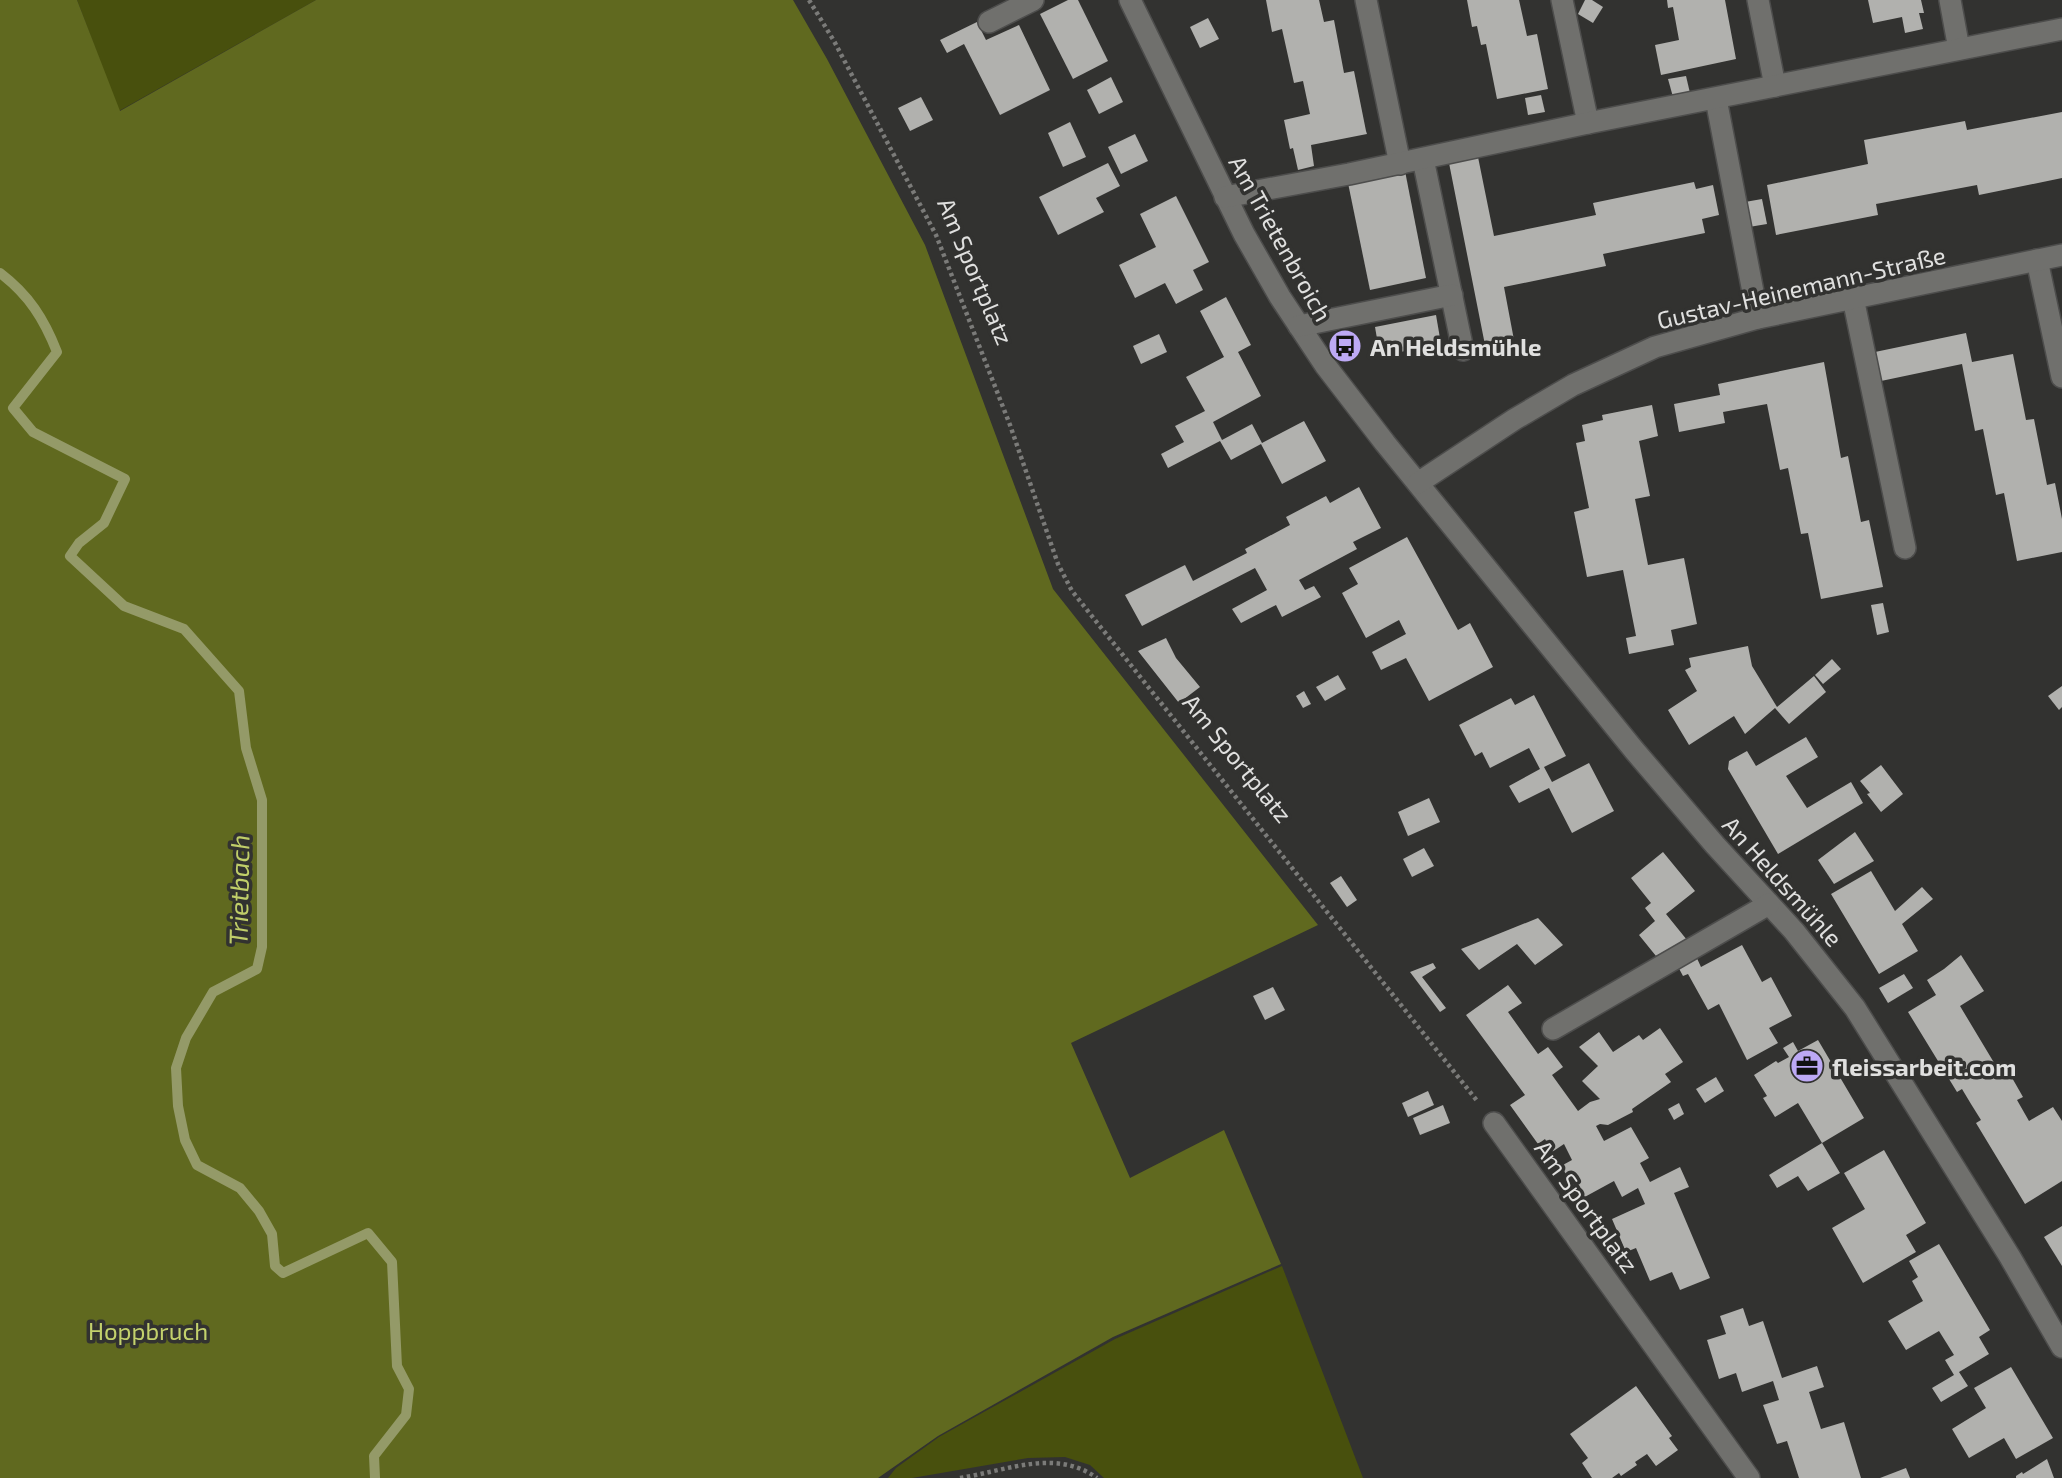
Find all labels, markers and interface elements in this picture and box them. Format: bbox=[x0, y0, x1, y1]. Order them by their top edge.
street label: Am Trietenbroich bbox=[1223, 150, 1339, 326]
street label: Am Sportplatz bbox=[932, 193, 1020, 349]
street label: Gustav-Heinemann-Straße bbox=[1654, 240, 1948, 334]
bus stop icon: An Heldsmühle bbox=[1326, 327, 1364, 365]
place label: An Heldsmühle bbox=[1370, 332, 1542, 361]
street label: Am Sportplatz bbox=[1177, 688, 1299, 828]
street label: An Heldsmühle bbox=[1717, 810, 1849, 952]
water label: Trietbach bbox=[222, 834, 254, 946]
office icon: fleissarbeit.com bbox=[1788, 1047, 1826, 1085]
place label: fleissarbeit.com bbox=[1832, 1052, 2016, 1081]
street label: Am Sportplatz bbox=[1529, 1134, 1645, 1278]
park label: Hoppbruch bbox=[88, 1316, 208, 1345]

